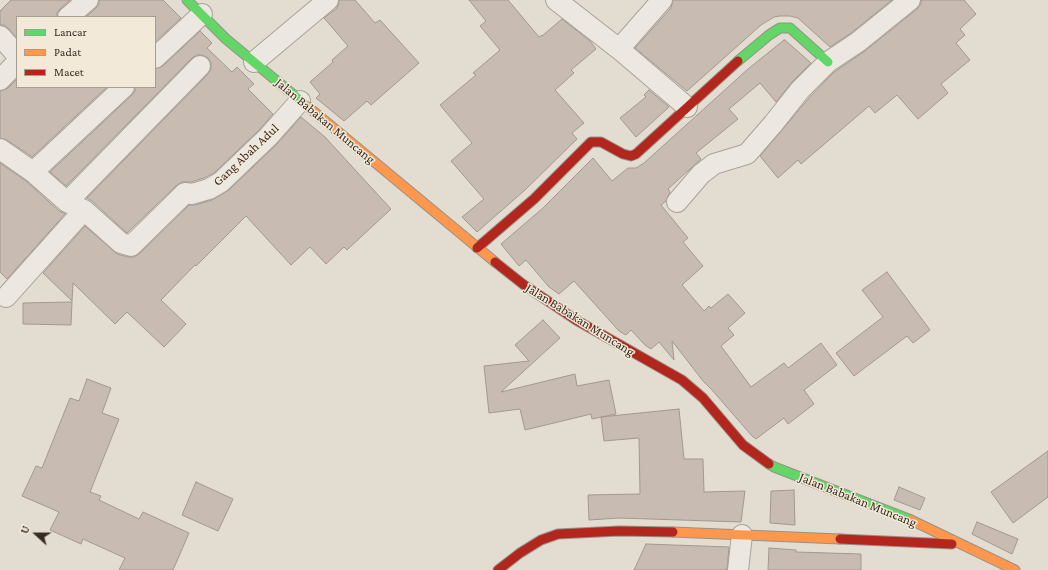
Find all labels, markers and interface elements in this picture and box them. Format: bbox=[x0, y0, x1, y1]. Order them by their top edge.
legend bbox=[16, 16, 156, 88]
text: Lancar bbox=[54, 25, 87, 39]
text: Padat bbox=[54, 45, 81, 59]
text: Macet bbox=[54, 65, 84, 79]
street label: Jalan Babakan Muncang bbox=[272, 75, 378, 167]
street label: Gang Abah Adul bbox=[210, 121, 282, 189]
street label: Jalan Babakan Muncang bbox=[523, 280, 637, 360]
street label: Jalan Babakan Muncang bbox=[797, 469, 919, 531]
north arrow bbox=[16, 514, 56, 554]
text: U bbox=[18, 524, 32, 535]

